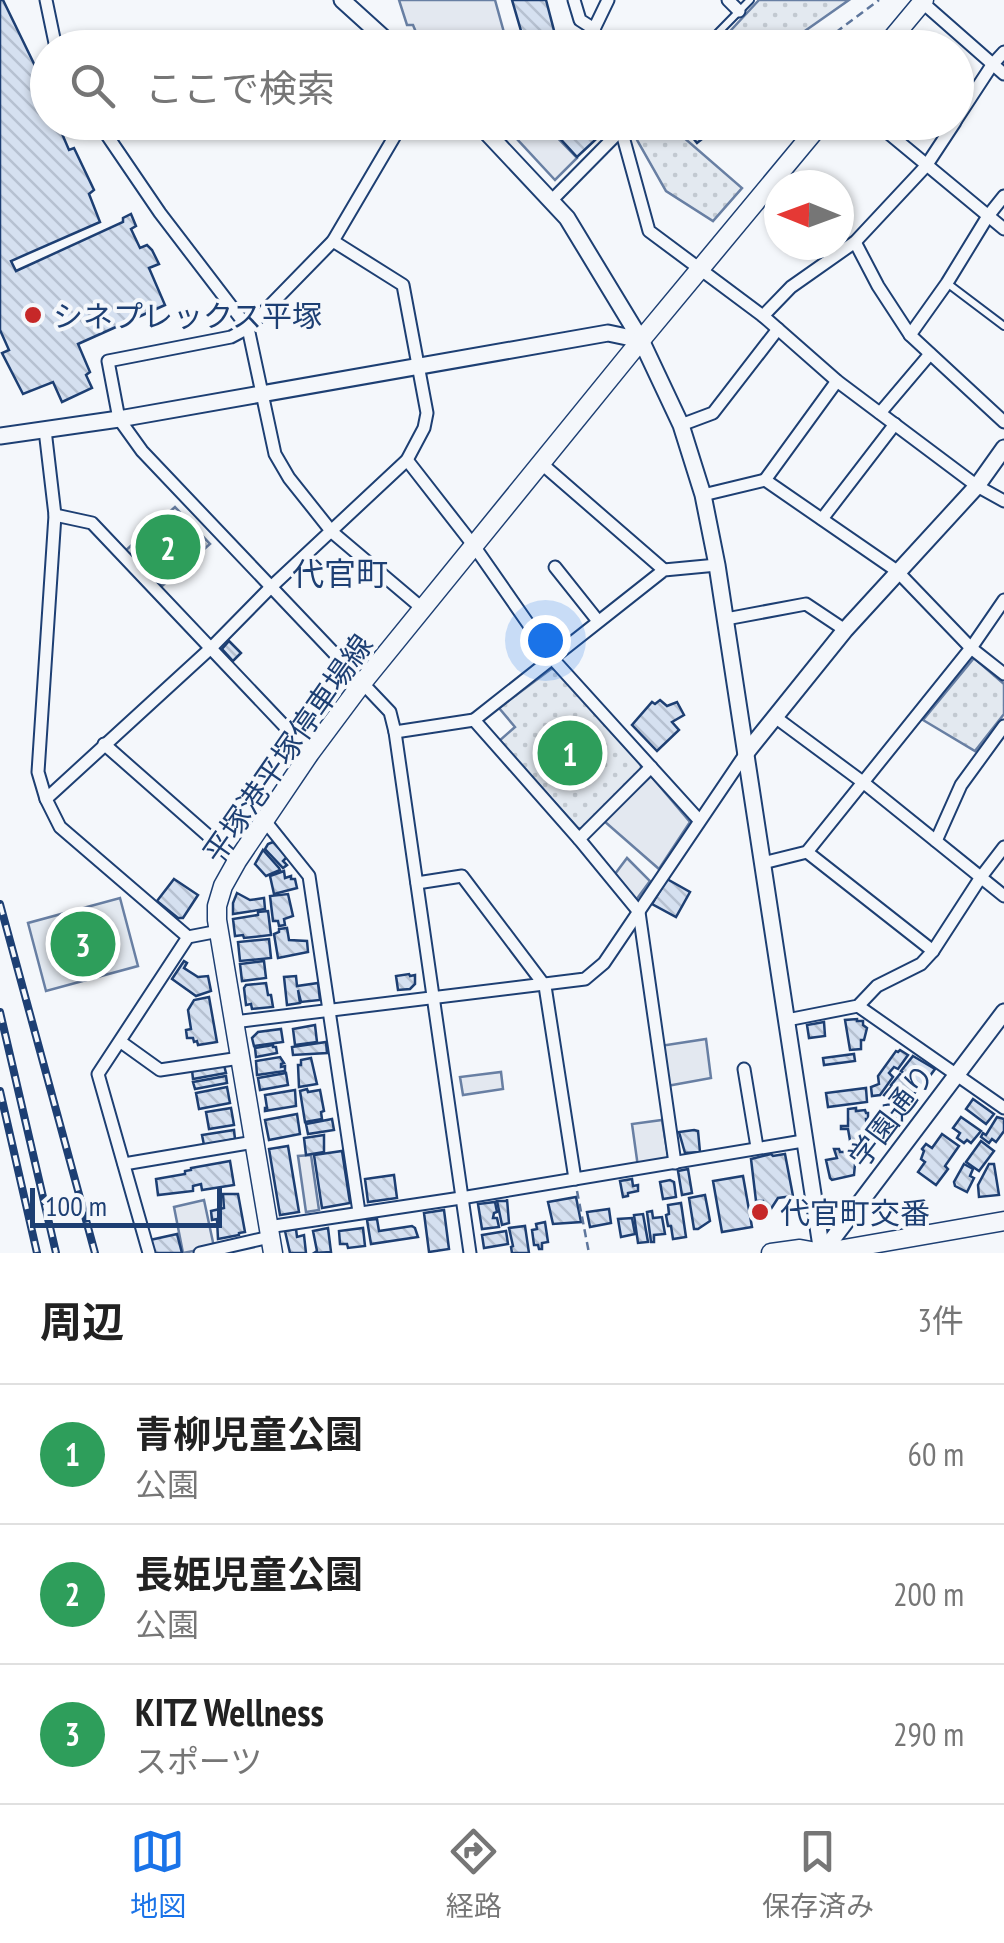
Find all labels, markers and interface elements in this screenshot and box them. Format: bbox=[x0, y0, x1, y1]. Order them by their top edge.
search box bbox=[30, 30, 974, 140]
icon: search bbox=[65, 58, 120, 113]
text: ここで検索 bbox=[145, 63, 335, 112]
north arrow bbox=[764, 170, 854, 260]
place label: シネプレックス平塚 bbox=[53, 296, 322, 335]
marker: シネプレックス平塚 bbox=[22, 304, 44, 326]
pin: 2 bbox=[136, 510, 200, 584]
district label: 代官町 bbox=[292, 552, 388, 594]
your location bbox=[520, 615, 571, 666]
street label: 平塚港平塚停車場線 bbox=[194, 626, 380, 870]
pin: 1 bbox=[538, 716, 602, 790]
pin: 3 bbox=[51, 906, 116, 982]
street label: 学園通り bbox=[839, 1055, 943, 1175]
scale bar bbox=[30, 1183, 222, 1228]
text: 100 m bbox=[45, 1187, 107, 1224]
place label: 代官町交番 bbox=[780, 1193, 930, 1232]
marker: 代官町交番 bbox=[749, 1201, 771, 1223]
text: 周辺 bbox=[40, 1294, 124, 1349]
text: 3件 bbox=[918, 1299, 964, 1341]
text: 青柳児童公園 bbox=[135, 1409, 363, 1458]
text: 1 bbox=[65, 1433, 80, 1475]
text: 60 m bbox=[908, 1433, 964, 1475]
text: 公園 bbox=[135, 1463, 199, 1505]
text: 長姫児童公園 bbox=[135, 1549, 363, 1598]
text: 2 bbox=[65, 1573, 80, 1615]
text: 200 m bbox=[893, 1573, 964, 1615]
text: 公園 bbox=[135, 1603, 199, 1645]
text: KITZ Wellness bbox=[135, 1687, 324, 1736]
text: 3 bbox=[65, 1713, 80, 1755]
text: 290 m bbox=[893, 1713, 964, 1755]
text: スポーツ bbox=[135, 1740, 262, 1782]
tab: 地図 bbox=[130, 1824, 186, 1924]
tab: 経路 bbox=[446, 1824, 502, 1924]
tab: 保存済み bbox=[762, 1824, 874, 1924]

